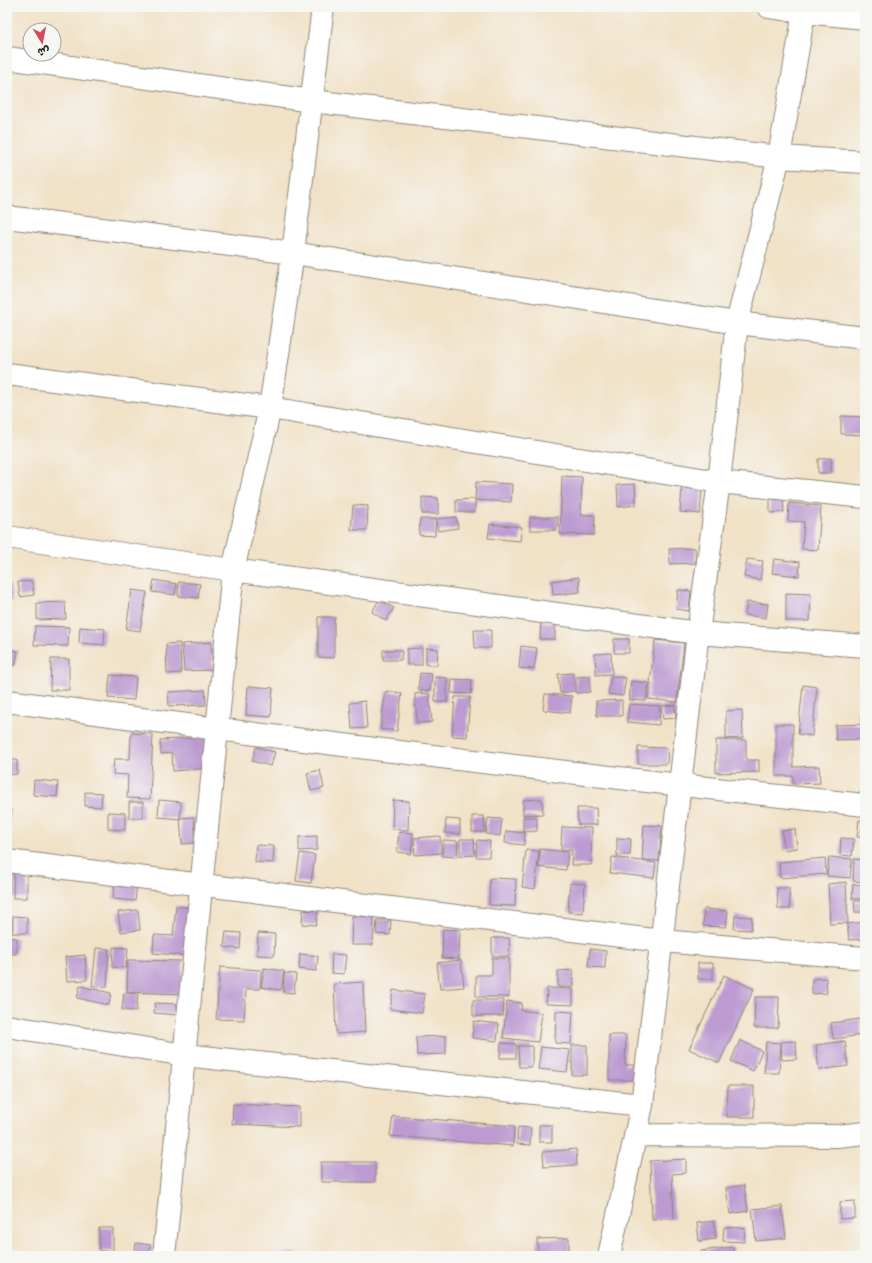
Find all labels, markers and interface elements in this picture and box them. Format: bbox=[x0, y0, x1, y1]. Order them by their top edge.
north arrow bbox=[22, 22, 62, 62]
text: ش bbox=[37, 44, 51, 59]

